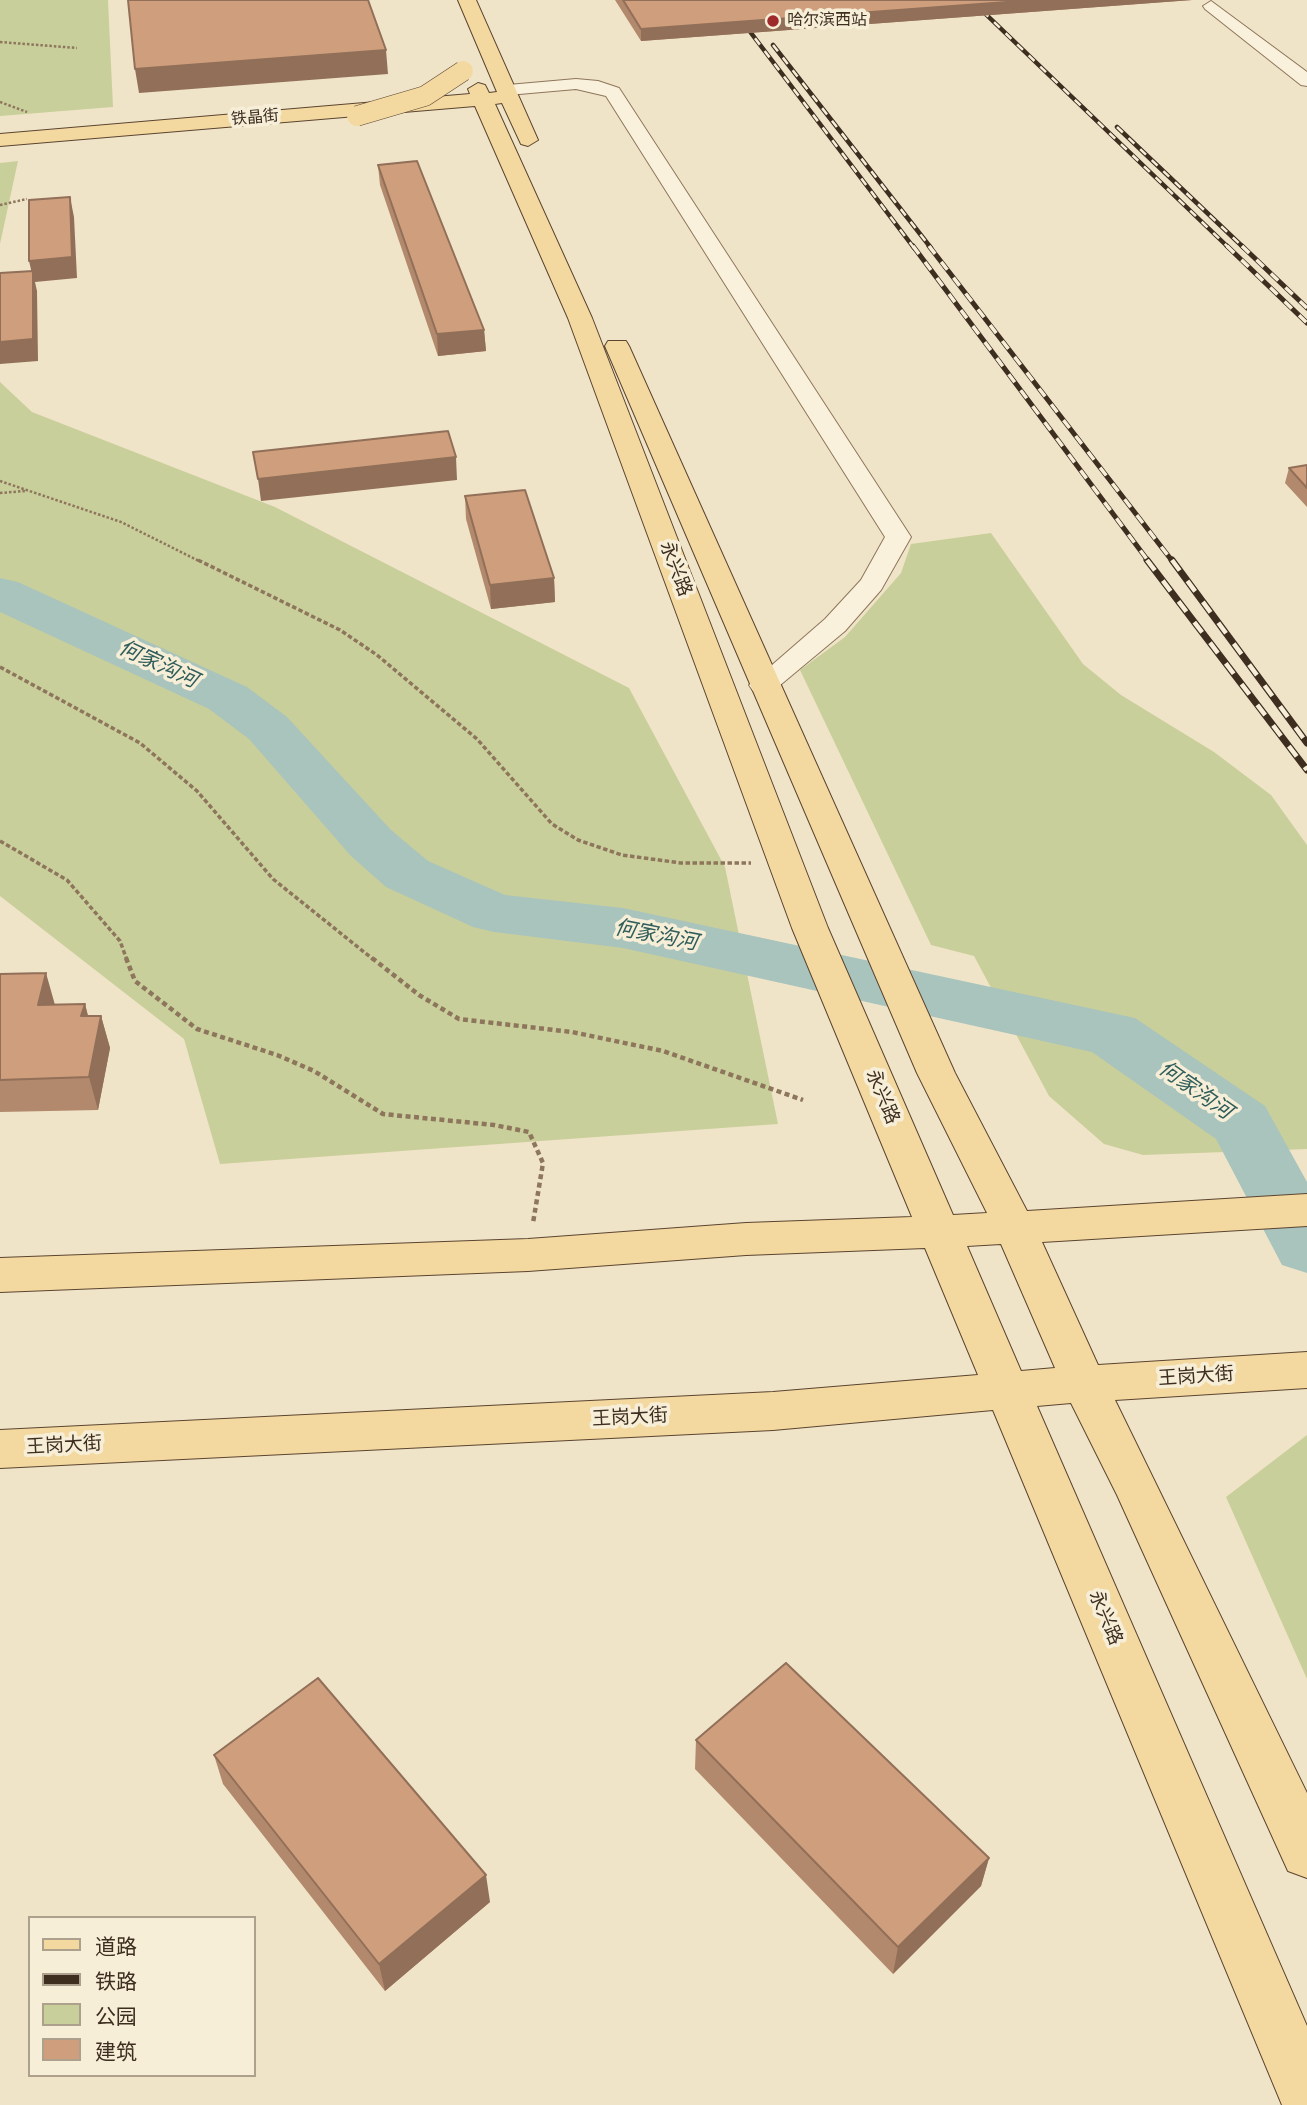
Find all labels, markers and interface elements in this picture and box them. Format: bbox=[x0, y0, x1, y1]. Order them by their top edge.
place label: 哈尔滨西站 bbox=[787, 11, 867, 31]
marker: 哈尔滨西站 bbox=[765, 13, 781, 29]
street label: 铁晶街 bbox=[230, 106, 280, 130]
street label: 永兴路 bbox=[654, 538, 696, 600]
water label: 何家沟河 bbox=[115, 636, 201, 694]
water label: 何家沟河 bbox=[612, 916, 700, 956]
water label: 何家沟河 bbox=[1153, 1057, 1237, 1125]
street label: 永兴路 bbox=[860, 1066, 904, 1128]
street label: 王岗大街 bbox=[1157, 1363, 1235, 1391]
street label: 王岗大街 bbox=[591, 1405, 669, 1431]
street label: 王岗大街 bbox=[25, 1433, 103, 1459]
street label: 永兴路 bbox=[1083, 1587, 1127, 1649]
legend bbox=[28, 1916, 256, 2077]
text: 道路 bbox=[95, 1935, 137, 1959]
text: 铁路 bbox=[95, 1970, 137, 1994]
text: 公园 bbox=[95, 2005, 137, 2029]
text: 建筑 bbox=[95, 2040, 137, 2064]

